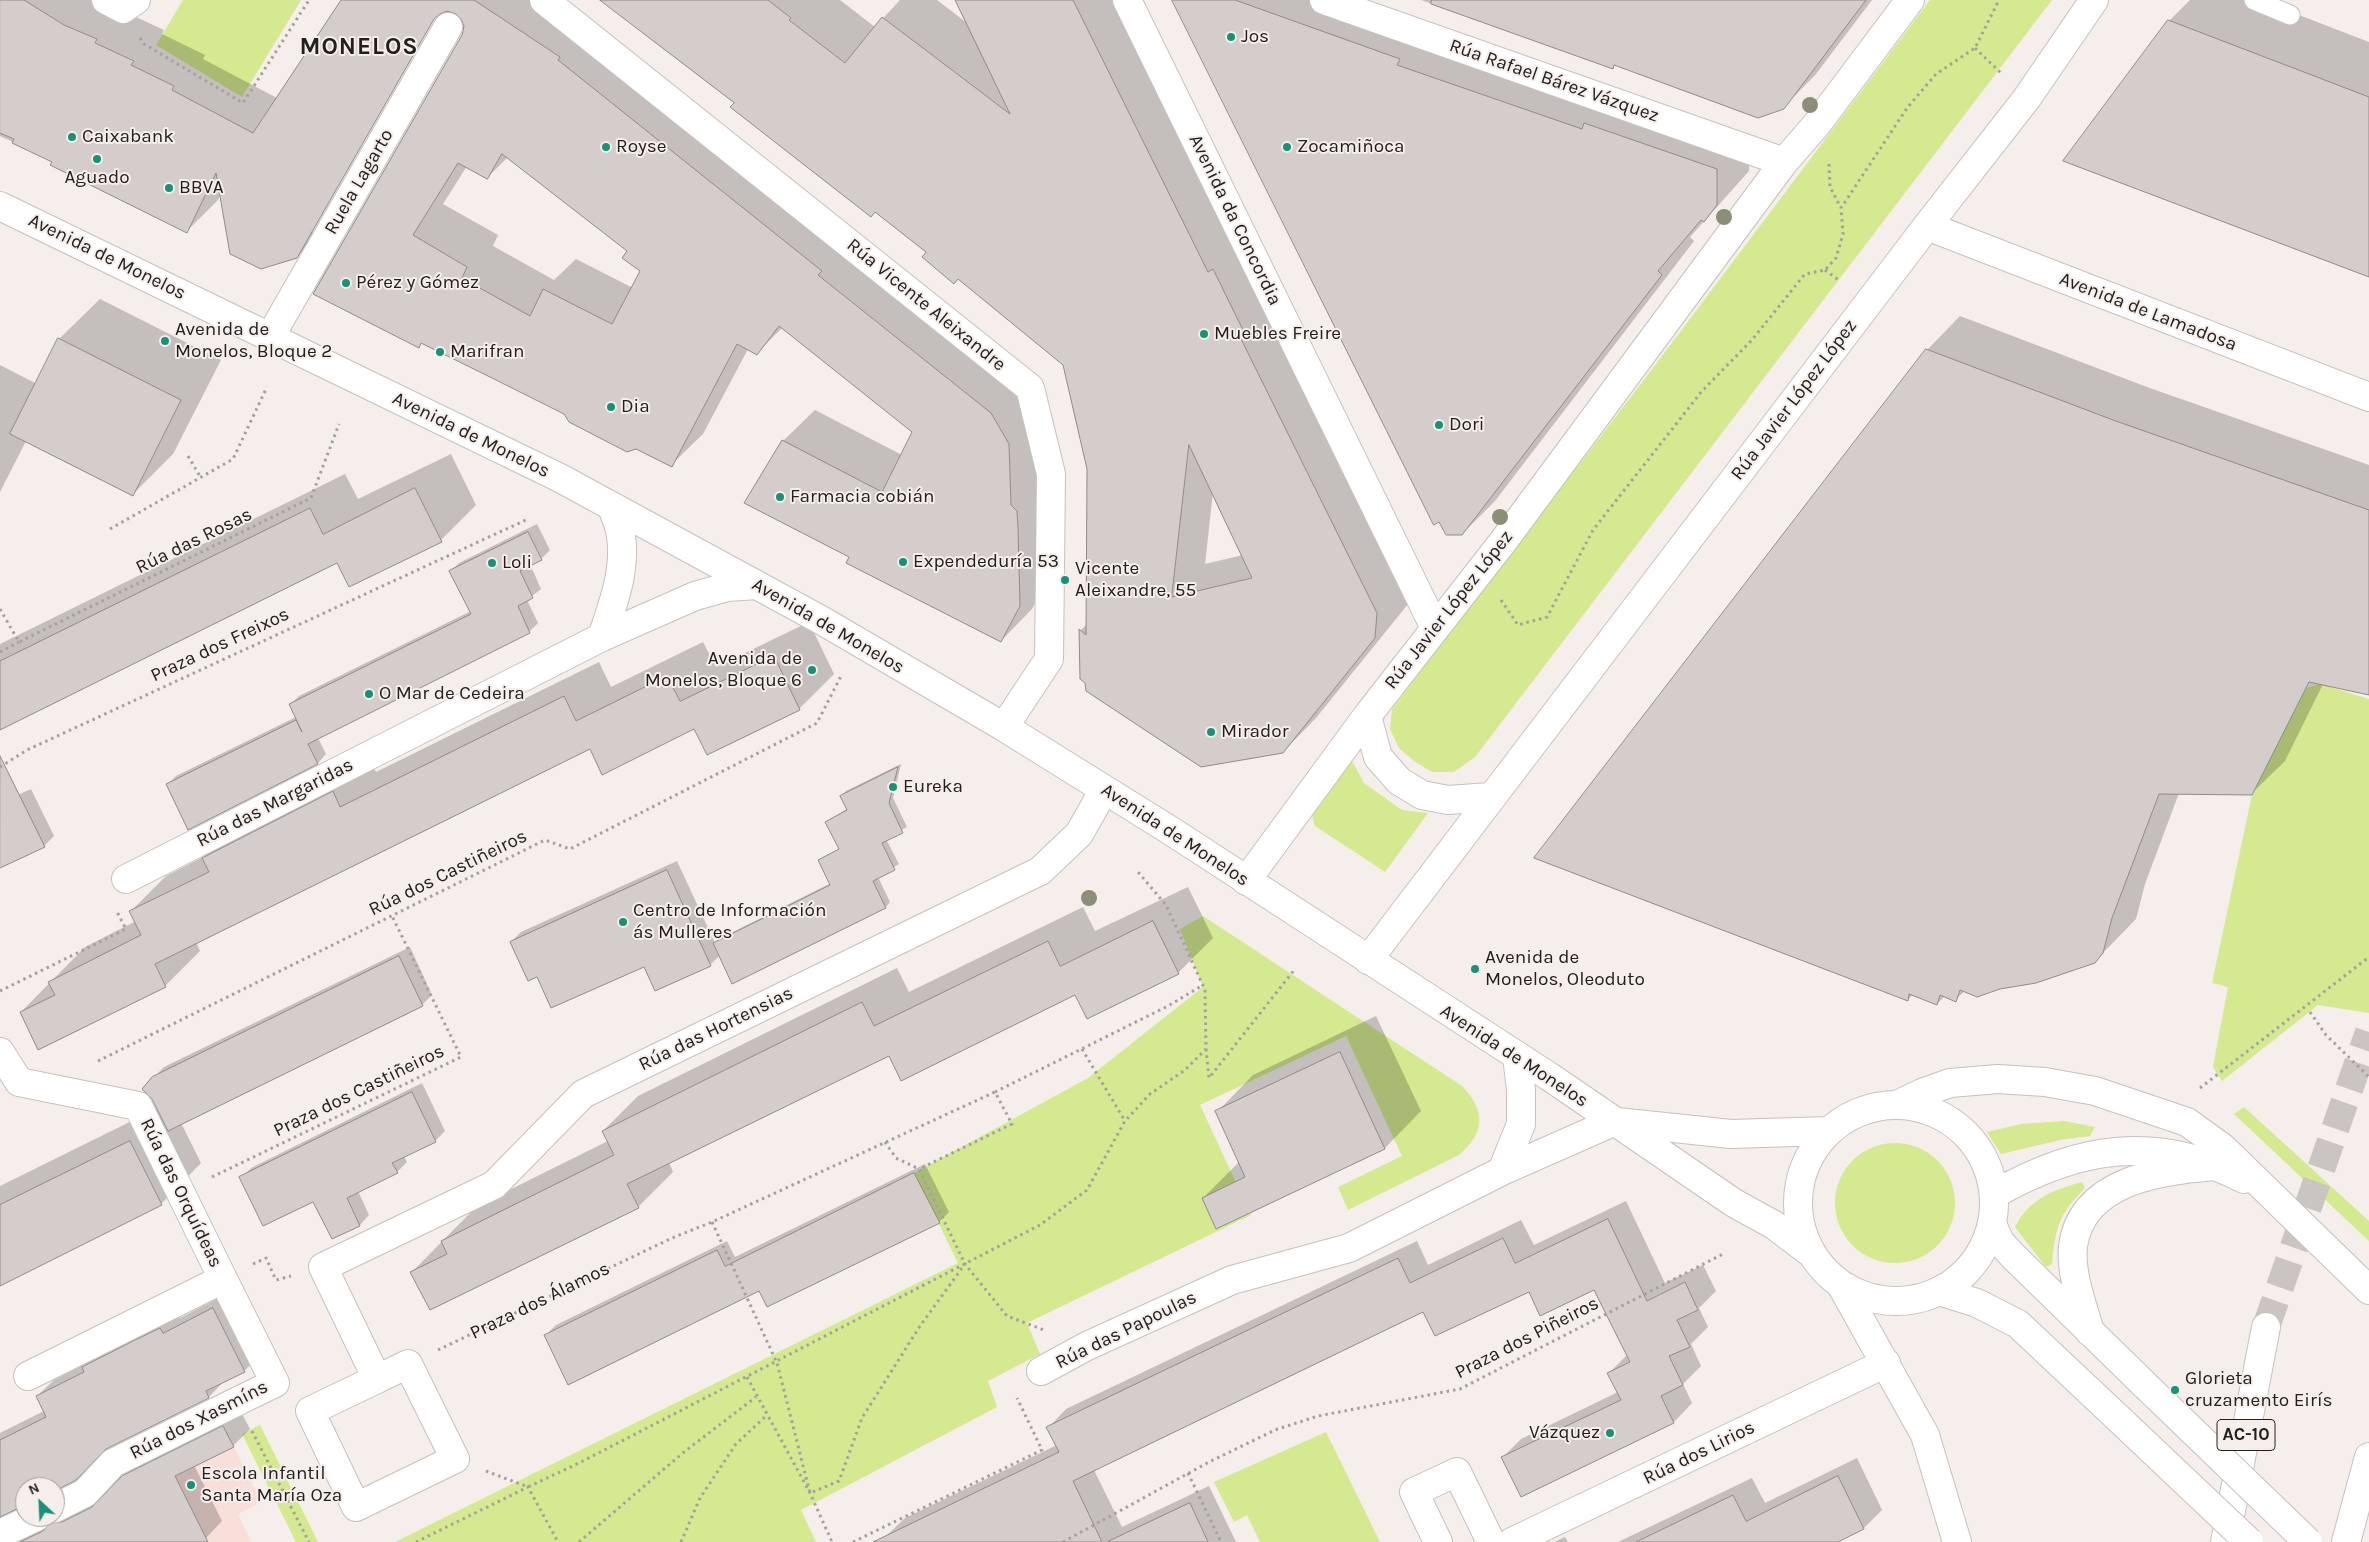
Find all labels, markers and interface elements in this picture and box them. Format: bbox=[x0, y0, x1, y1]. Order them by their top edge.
place label: Jos bbox=[1241, 26, 1269, 48]
marker: Jos bbox=[1225, 31, 1237, 43]
district label: MONELOS bbox=[299, 33, 419, 61]
street label: Rúa Rafael Bárez Vázquez bbox=[1446, 34, 1662, 128]
street label: Ruela Lagarto bbox=[320, 125, 398, 239]
place label: Caixabank bbox=[82, 126, 174, 148]
marker: Caixabank bbox=[66, 131, 78, 143]
street label: Avenida da Concordia bbox=[1184, 131, 1286, 309]
place label: Royse bbox=[616, 136, 667, 158]
place label: Zocamiñoca bbox=[1297, 136, 1404, 158]
marker: Royse bbox=[600, 141, 612, 153]
marker: Zocamiñoca bbox=[1281, 141, 1293, 153]
marker: Aguado bbox=[91, 153, 103, 165]
place label: Aguado bbox=[64, 167, 130, 189]
place label: BBVA bbox=[179, 177, 224, 199]
marker: BBVA bbox=[163, 182, 175, 194]
street label: Avenida de Monelos bbox=[25, 209, 189, 305]
street label: Rúa Vicente Aleixandre bbox=[842, 234, 1010, 376]
street label: Avenida de Lamadosa bbox=[2056, 268, 2240, 356]
place label: Pérez y Gómez bbox=[356, 272, 479, 294]
marker: Pérez y Gómez bbox=[340, 277, 352, 289]
street label: Rúa Javier López López bbox=[1726, 315, 1862, 485]
place label: Avenida de Monelos, Bloque 2 bbox=[175, 319, 332, 363]
place label: Muebles Freire bbox=[1214, 323, 1341, 345]
marker: Muebles Freire bbox=[1198, 328, 1210, 340]
marker: Avenida de Monelos, Bloque 2 bbox=[159, 335, 171, 347]
place label: Marifran bbox=[450, 341, 524, 363]
marker: Marifran bbox=[434, 346, 446, 358]
street label: Avenida de Monelos bbox=[389, 387, 553, 483]
place label: Dia bbox=[621, 396, 650, 418]
marker: Dia bbox=[605, 401, 617, 413]
place label: Dori bbox=[1449, 414, 1484, 436]
marker: Dori bbox=[1433, 419, 1445, 431]
place label: Farmacia cobián bbox=[790, 486, 935, 508]
marker: Farmacia cobián bbox=[774, 491, 786, 503]
street label: Rúa das Rosas bbox=[132, 503, 256, 579]
street label: Rúa Javier López López bbox=[1380, 526, 1518, 694]
place label: Expendeduría 53 bbox=[913, 551, 1059, 573]
place label: Loli bbox=[502, 552, 532, 574]
marker: Expendeduría 53 bbox=[897, 556, 909, 568]
marker: Loli bbox=[486, 557, 498, 569]
place label: Vicente Aleixandre, 55 bbox=[1075, 558, 1196, 602]
street label: Avenida de Monelos bbox=[748, 573, 908, 679]
marker: Vicente Aleixandre, 55 bbox=[1059, 574, 1071, 586]
street label: Praza dos Freixos bbox=[147, 603, 293, 687]
place label: Avenida de Monelos, Bloque 6 bbox=[645, 648, 802, 692]
marker: Avenida de Monelos, Bloque 6 bbox=[806, 664, 818, 676]
place label: O Mar de Cedeira bbox=[379, 683, 525, 705]
marker: O Mar de Cedeira bbox=[363, 688, 375, 700]
place label: Mirador bbox=[1221, 721, 1289, 743]
marker: Mirador bbox=[1205, 726, 1217, 738]
street label: Rúa das Margaridas bbox=[193, 754, 357, 852]
place label: Eureka bbox=[903, 776, 963, 798]
street label: Avenida de Monelos bbox=[1097, 779, 1253, 891]
marker: Eureka bbox=[887, 781, 899, 793]
street label: Rúa dos Castiñeiros bbox=[365, 825, 531, 921]
place label: Centro de Información ás Mulleres bbox=[633, 900, 826, 944]
marker: Centro de Información ás Mulleres bbox=[617, 916, 629, 928]
place label: Avenida de Monelos, Oleoduto bbox=[1485, 947, 1645, 991]
marker: Avenida de Monelos, Oleoduto bbox=[1469, 963, 1481, 975]
street label: Rúa das Hortensias bbox=[635, 982, 797, 1076]
street label: Avenida de Monelos bbox=[1436, 1000, 1592, 1112]
street label: Praza dos Castiñeiros bbox=[270, 1040, 448, 1142]
street label: Rúa das Orquídeas bbox=[135, 1115, 227, 1271]
street label: Praza dos Álamos bbox=[466, 1257, 614, 1345]
street label: Rúa das Papoulas bbox=[1052, 1286, 1200, 1374]
street label: Praza dos Piñeiros bbox=[1451, 1292, 1603, 1384]
place label: Glorieta cruzamento Eirís bbox=[2185, 1368, 2333, 1412]
street label: Rúa dos Xasmíns bbox=[126, 1375, 272, 1465]
marker: Glorieta cruzamento Eirís bbox=[2169, 1384, 2181, 1396]
street label: Rúa dos Lirios bbox=[1639, 1416, 1759, 1490]
road number: AC-10 bbox=[2217, 1420, 2275, 1450]
place label: Vázquez bbox=[1529, 1422, 1600, 1444]
marker: Vázquez bbox=[1604, 1427, 1616, 1439]
place label: Escola Infantil Santa María Oza bbox=[201, 1463, 342, 1507]
north arrow bbox=[15, 1477, 65, 1527]
text: N bbox=[26, 1479, 42, 1499]
marker: Escola Infantil Santa María Oza bbox=[185, 1479, 197, 1491]

